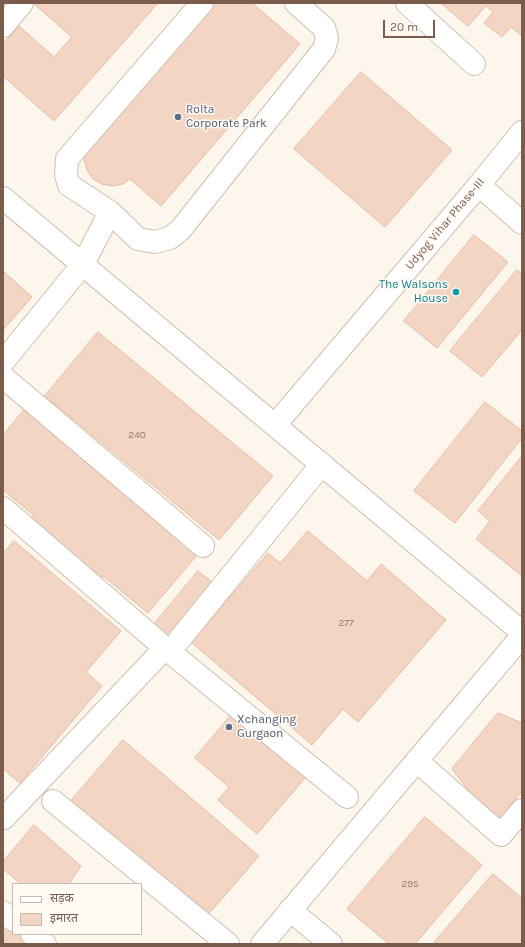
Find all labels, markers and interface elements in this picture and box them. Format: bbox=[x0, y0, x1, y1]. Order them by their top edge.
scale bar bbox=[385, 12, 437, 38]
text: 20 m bbox=[390, 20, 418, 34]
place label: Rolta Corporate Park bbox=[186, 103, 267, 131]
marker: Rolta Corporate Park bbox=[173, 112, 183, 122]
street label: Udyog Vihar Phase-III bbox=[402, 175, 488, 273]
place label: The Walsons House bbox=[379, 278, 448, 306]
marker: The Walsons House bbox=[451, 287, 461, 297]
house number: 240 bbox=[128, 429, 146, 441]
house number: 277 bbox=[338, 617, 354, 629]
place label: Xchanging Gurgaon bbox=[237, 713, 296, 741]
marker: Xchanging Gurgaon bbox=[224, 722, 234, 732]
house number: 295 bbox=[401, 878, 419, 890]
legend bbox=[12, 883, 142, 935]
text: सड़क bbox=[50, 891, 74, 905]
text: इमारत bbox=[50, 911, 78, 925]

